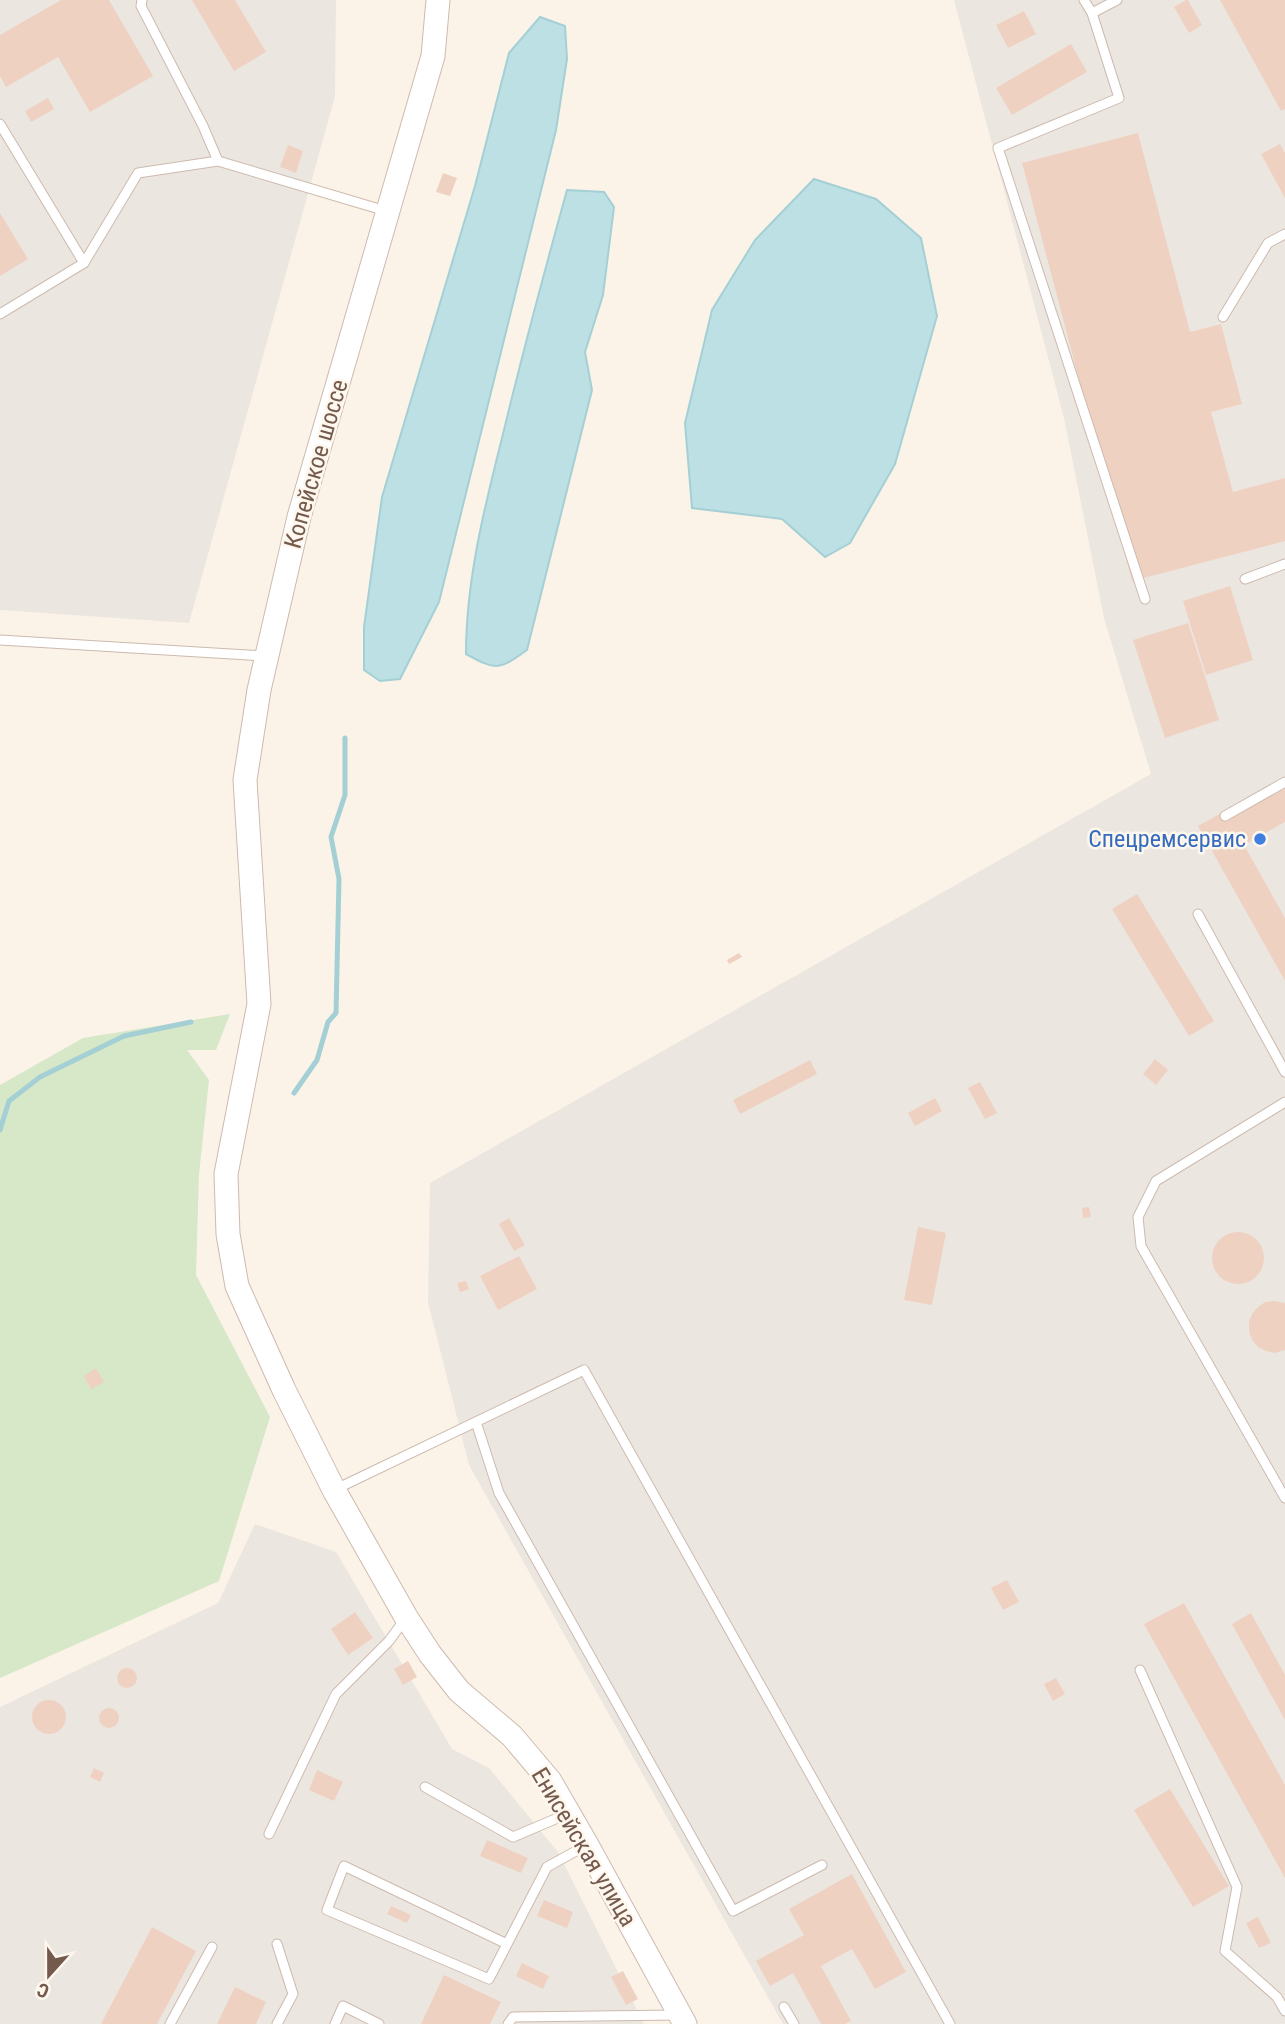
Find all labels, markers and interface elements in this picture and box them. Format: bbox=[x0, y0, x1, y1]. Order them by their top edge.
street label: Копейское шоссе bbox=[279, 376, 353, 552]
place label: Спецремсервис bbox=[1088, 825, 1246, 853]
marker: Спецремсервис bbox=[1252, 831, 1268, 847]
street label: Енисейская улица bbox=[526, 1763, 642, 1931]
north arrow bbox=[14, 1940, 84, 2010]
text: С bbox=[34, 1978, 52, 2003]

